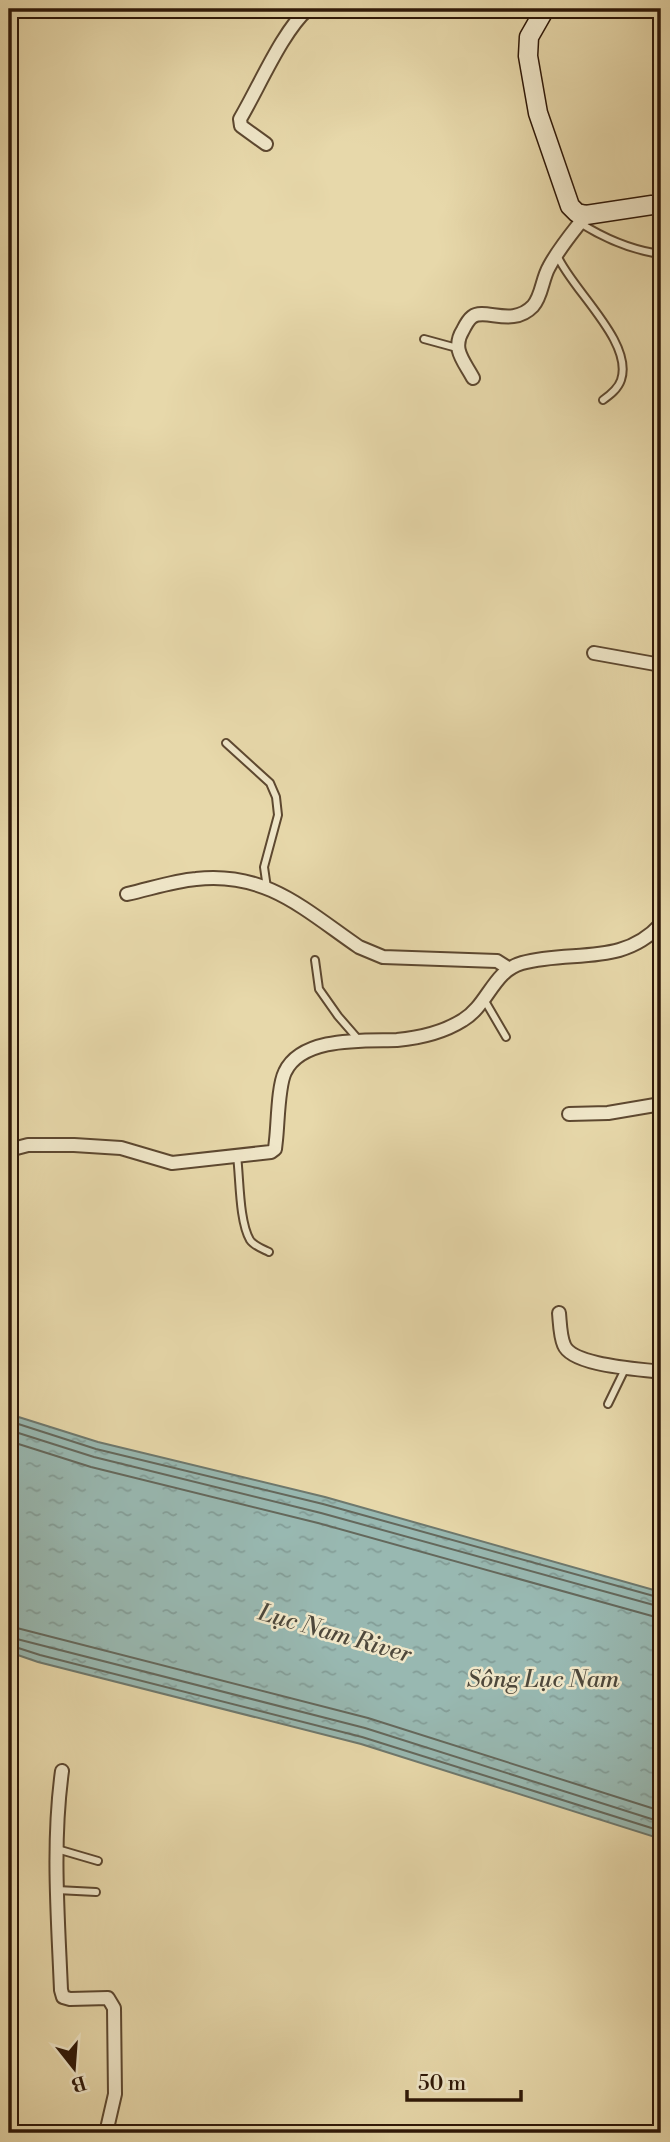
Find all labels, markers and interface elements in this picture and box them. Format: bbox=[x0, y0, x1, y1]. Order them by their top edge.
water label: Lục Nam River bbox=[254, 1598, 416, 1670]
water label: Sông Lục Nam bbox=[467, 1665, 620, 1695]
north arrow bbox=[38, 2034, 108, 2104]
scale bar bbox=[407, 2058, 521, 2102]
text: B bbox=[68, 2070, 89, 2097]
text: 50 m bbox=[418, 2071, 466, 2097]

